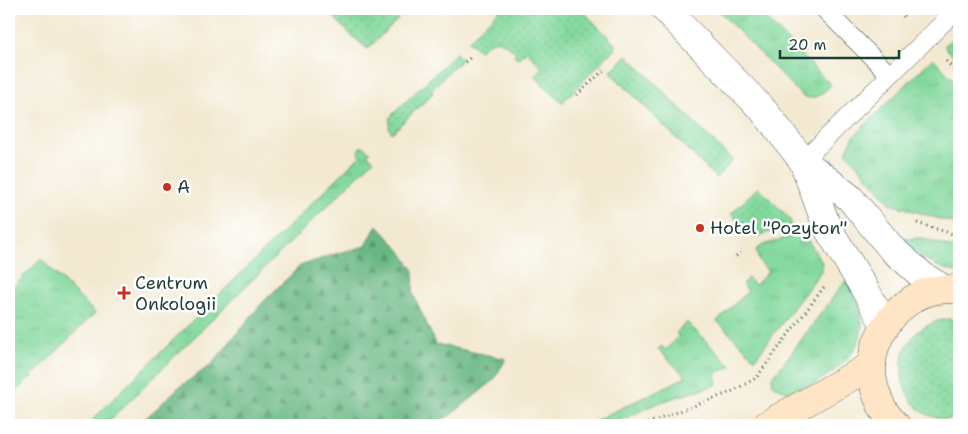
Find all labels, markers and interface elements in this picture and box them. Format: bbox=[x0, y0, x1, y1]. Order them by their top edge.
scale bar bbox=[780, 28, 899, 60]
text: 20 m bbox=[788, 35, 827, 55]
place label: A bbox=[177, 175, 190, 199]
marker: A bbox=[161, 181, 173, 193]
place label: Hotel "Pozyton" bbox=[710, 216, 848, 240]
marker: Hotel "Pozyton" bbox=[694, 222, 706, 234]
place label: Centrum Onkologii bbox=[135, 271, 216, 316]
marker: Centrum Onkologii bbox=[117, 286, 131, 300]

